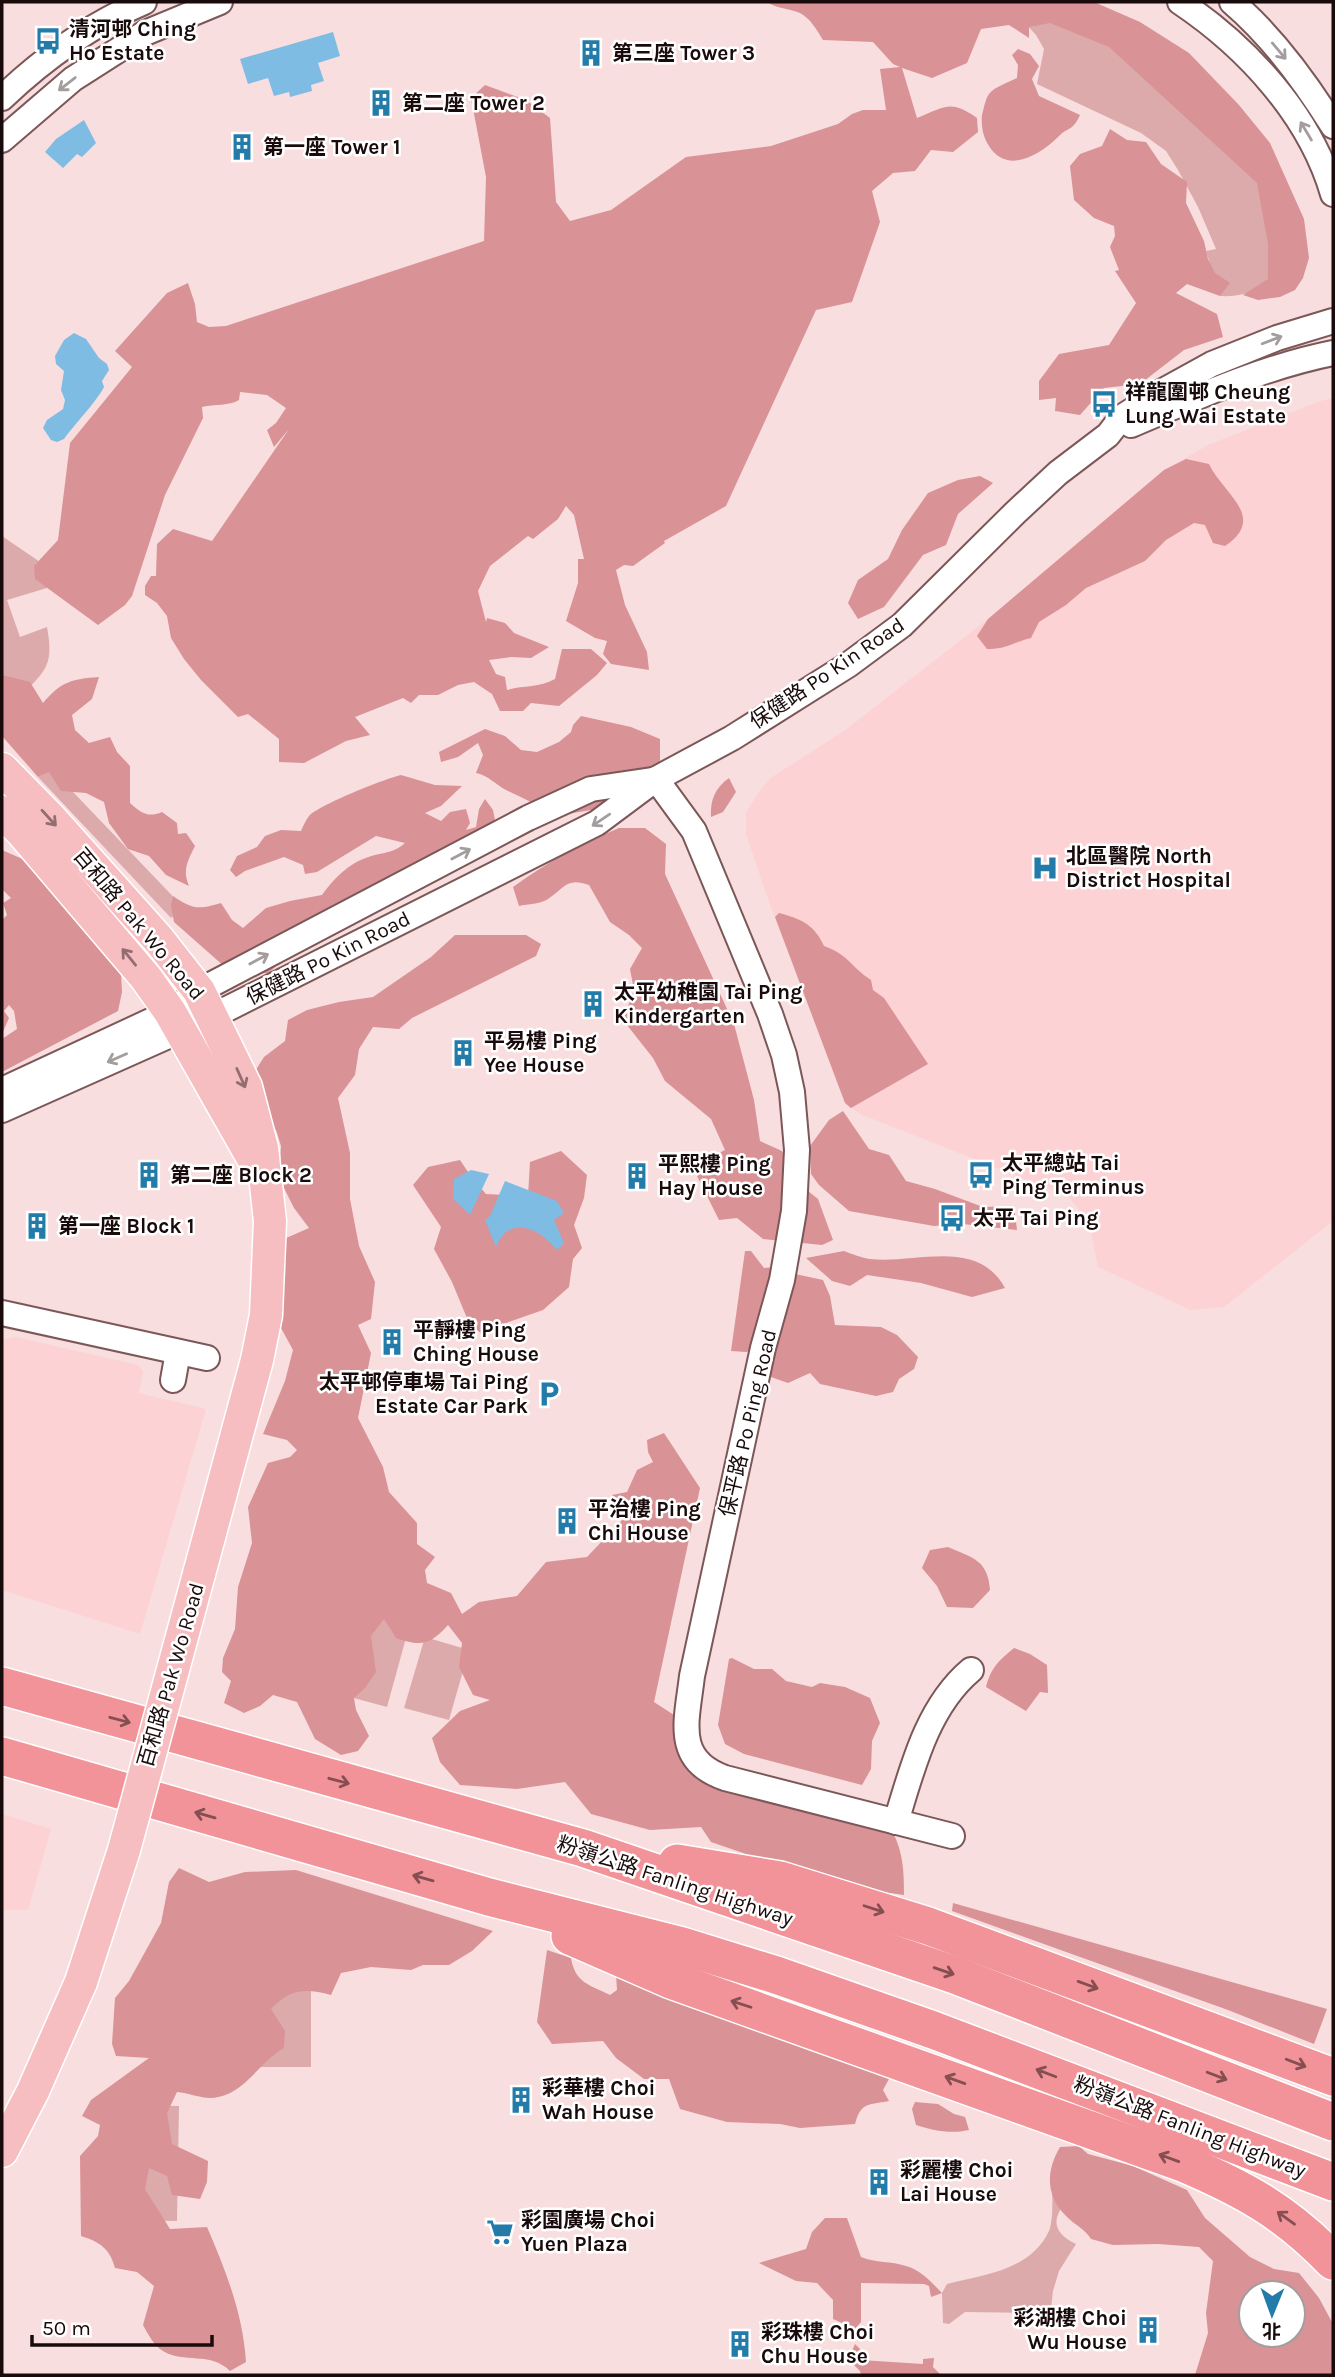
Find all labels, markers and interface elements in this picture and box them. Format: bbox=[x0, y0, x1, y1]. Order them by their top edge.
place label: 清河邨 Ching Ho Estate bbox=[69, 17, 196, 65]
bus stop icon: 清河邨 Ching Ho Estate bbox=[33, 26, 63, 56]
building icon: 第三座 Tower 3 bbox=[576, 38, 606, 68]
place label: 第三座 Tower 3 bbox=[612, 41, 755, 65]
one-way arrow bbox=[1271, 41, 1287, 59]
one-way arrow bbox=[59, 77, 77, 92]
building icon: 第二座 Tower 2 bbox=[366, 88, 396, 118]
place label: 第二座 Tower 2 bbox=[402, 91, 545, 115]
one-way arrow bbox=[1299, 122, 1313, 142]
building icon: 第一座 Tower 1 bbox=[227, 132, 257, 162]
place label: 第一座 Tower 1 bbox=[263, 135, 401, 159]
one-way arrow bbox=[1260, 333, 1282, 346]
place label: 祥龍圍邨 Cheung Lung Wai Estate bbox=[1125, 380, 1290, 428]
bus stop icon: 祥龍圍邨 Cheung Lung Wai Estate bbox=[1089, 389, 1119, 419]
street label: 保健路 Po Kin Road bbox=[745, 612, 909, 734]
one-way arrow bbox=[41, 809, 57, 827]
one-way arrow bbox=[591, 813, 611, 827]
street label: 百和路 Pak Wo Road bbox=[68, 843, 210, 1005]
place label: 北區醫院 North District Hospital bbox=[1066, 844, 1231, 892]
one-way arrow bbox=[450, 846, 471, 860]
hospital icon: 北區醫院 North District Hospital bbox=[1030, 853, 1060, 883]
street label: 保健路 Po Kin Road bbox=[242, 906, 414, 1010]
one-way arrow bbox=[122, 949, 137, 967]
one-way arrow bbox=[249, 952, 269, 966]
place label: 太平幼稚園 Tai Ping Kindergarten bbox=[614, 980, 802, 1028]
building icon: 太平幼稚園 Tai Ping Kindergarten bbox=[578, 989, 608, 1019]
place label: 平易樓 Ping Yee House bbox=[484, 1029, 597, 1077]
building icon: 平易樓 Ping Yee House bbox=[448, 1038, 478, 1068]
one-way arrow bbox=[107, 1052, 129, 1065]
one-way arrow bbox=[235, 1067, 248, 1088]
place label: 太平總站 Tai Ping Terminus bbox=[1002, 1151, 1145, 1199]
place label: 平熙樓 Ping Hay House bbox=[658, 1152, 771, 1200]
building icon: 第二座 Block 2 bbox=[134, 1160, 164, 1190]
bus stop icon: 太平總站 Tai Ping Terminus bbox=[966, 1160, 996, 1190]
building icon: 平熙樓 Ping Hay House bbox=[622, 1161, 652, 1191]
place label: 第二座 Block 2 bbox=[170, 1163, 312, 1187]
bus stop icon: 太平 Tai Ping bbox=[937, 1203, 967, 1233]
place label: 太平 Tai Ping bbox=[973, 1206, 1098, 1230]
building icon: 第一座 Block 1 bbox=[22, 1211, 52, 1241]
place label: 第一座 Block 1 bbox=[58, 1214, 195, 1238]
place label: 平靜樓 Ping Ching House bbox=[413, 1318, 539, 1366]
building icon: 平靜樓 Ping Ching House bbox=[377, 1327, 407, 1357]
street label: 保平路 Po Ping Road bbox=[715, 1327, 781, 1519]
place label: 太平邨停車場 Tai Ping Estate Car Park bbox=[319, 1370, 529, 1418]
parking icon: 太平邨停車場 Tai Ping Estate Car Park bbox=[534, 1379, 564, 1409]
place label: 平治樓 Ping Chi House bbox=[588, 1497, 701, 1545]
building icon: 平治樓 Ping Chi House bbox=[552, 1506, 582, 1536]
street label: 百和路 Pak Wo Road bbox=[133, 1580, 209, 1770]
one-way arrow bbox=[108, 1714, 131, 1727]
one-way arrow bbox=[328, 1775, 350, 1788]
one-way arrow bbox=[194, 1808, 216, 1821]
street label: 粉嶺公路 Fanling Highway bbox=[554, 1831, 796, 1931]
one-way arrow bbox=[412, 1870, 434, 1883]
one-way arrow bbox=[863, 1903, 885, 1916]
one-way arrow bbox=[932, 1966, 954, 1978]
one-way arrow bbox=[1077, 1980, 1099, 1993]
one-way arrow bbox=[730, 1996, 752, 2009]
one-way arrow bbox=[1284, 2058, 1306, 2070]
one-way arrow bbox=[1036, 2065, 1058, 2078]
one-way arrow bbox=[1206, 2070, 1227, 2083]
street label: 粉嶺公路 Fanling Highway bbox=[1071, 2072, 1310, 2182]
one-way arrow bbox=[944, 2073, 966, 2085]
place label: 彩華樓 Choi Wah House bbox=[542, 2076, 655, 2124]
building icon: 彩華樓 Choi Wah House bbox=[506, 2085, 536, 2115]
one-way arrow bbox=[1158, 2150, 1180, 2163]
place label: 彩麗樓 Choi Lai House bbox=[900, 2158, 1013, 2206]
building icon: 彩麗樓 Choi Lai House bbox=[864, 2167, 894, 2197]
place label: 彩園廣場 Choi Yuen Plaza bbox=[521, 2208, 655, 2256]
one-way arrow bbox=[1277, 2211, 1296, 2225]
supermarket icon: 彩園廣場 Choi Yuen Plaza bbox=[485, 2217, 515, 2247]
north arrow bbox=[1237, 2279, 1307, 2349]
scale bar bbox=[32, 2304, 212, 2348]
place label: 彩湖樓 Choi Wu House bbox=[1014, 2306, 1127, 2354]
building icon: 彩湖樓 Choi Wu House bbox=[1133, 2315, 1163, 2345]
text: 50 m bbox=[42, 2316, 91, 2340]
text: 北 bbox=[1262, 2319, 1281, 2341]
place label: 彩珠樓 Choi Chu House bbox=[761, 2320, 874, 2368]
building icon: 彩珠樓 Choi Chu House bbox=[725, 2329, 755, 2359]

